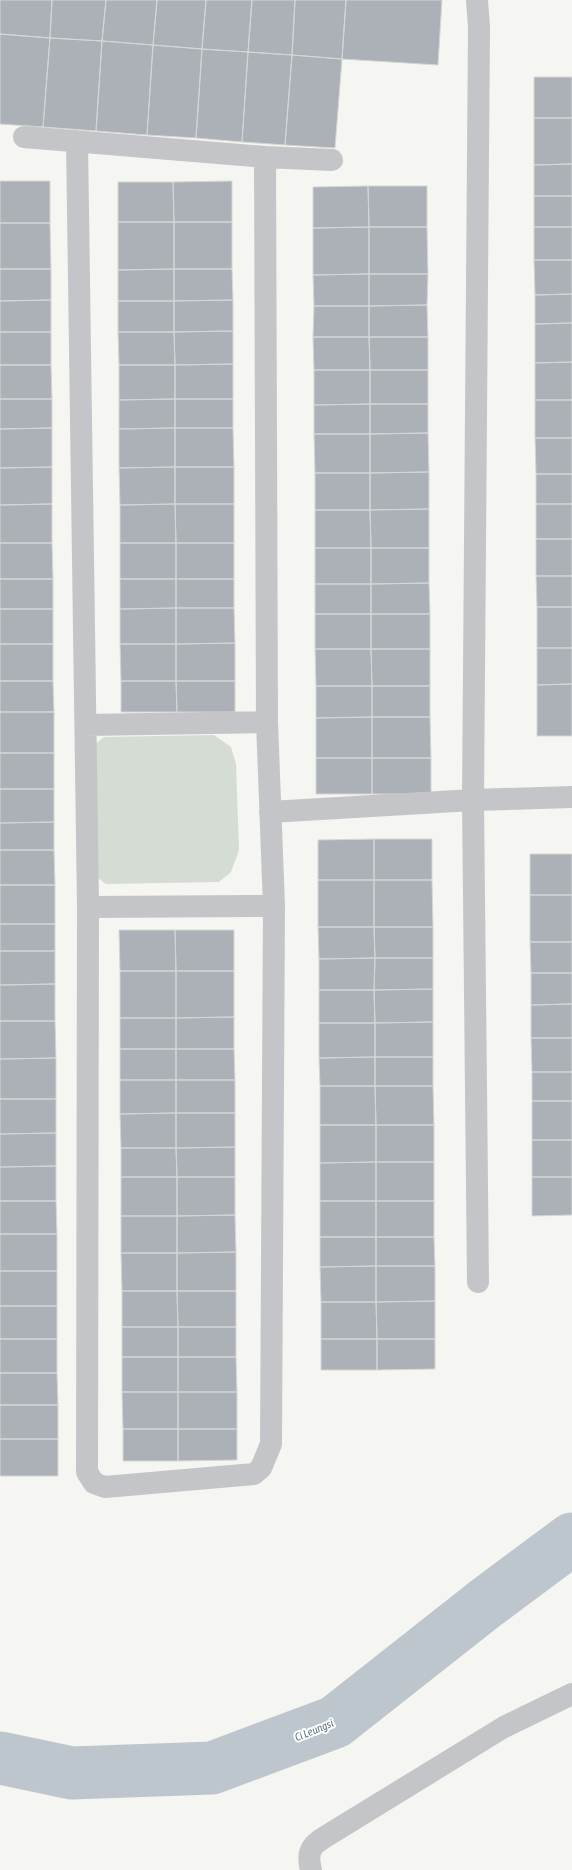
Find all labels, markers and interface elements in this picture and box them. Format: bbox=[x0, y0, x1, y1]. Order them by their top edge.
water label: Ci Leungsi bbox=[293, 1717, 335, 1743]

